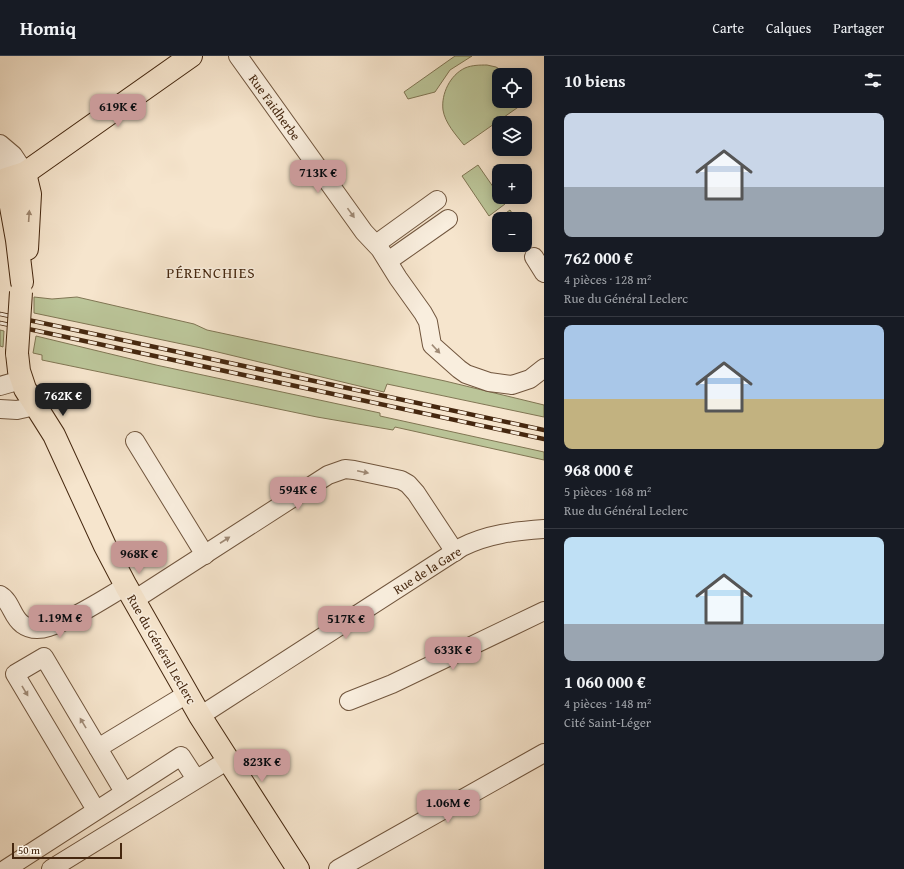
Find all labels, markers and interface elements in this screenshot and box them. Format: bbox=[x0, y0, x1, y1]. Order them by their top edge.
text: Homiq bbox=[20, 14, 76, 42]
text: Carte bbox=[712, 18, 744, 38]
text: Calques bbox=[766, 18, 811, 38]
text: Partager bbox=[833, 18, 884, 38]
map controls bbox=[492, 68, 532, 252]
button: locate bbox=[492, 68, 532, 108]
text: 10 biens bbox=[564, 68, 626, 93]
icon: filters bbox=[862, 69, 884, 91]
street label: Rue Faidherbe bbox=[244, 70, 305, 144]
pin: 619K € bbox=[85, 94, 151, 128]
text: 619K € bbox=[99, 97, 137, 116]
button: layers bbox=[492, 116, 532, 156]
icon: home bbox=[688, 139, 760, 211]
pin: 713K € bbox=[285, 160, 351, 194]
text: 713K € bbox=[299, 163, 337, 182]
button: + bbox=[492, 164, 532, 204]
one-way arrow bbox=[346, 208, 354, 218]
one-way arrow bbox=[26, 210, 33, 222]
button: − bbox=[492, 212, 532, 252]
text: 762 000 € bbox=[564, 245, 633, 270]
district label: PÉRENCHIES bbox=[166, 262, 256, 283]
text: 4 pièces · 128 m² bbox=[564, 270, 651, 289]
text: Rue du Général Leclerc bbox=[564, 289, 688, 308]
one-way arrow bbox=[432, 344, 441, 354]
icon: home bbox=[688, 351, 760, 423]
pin: 762K € bbox=[30, 383, 96, 417]
text: 762K € bbox=[44, 386, 82, 405]
text: 968 000 € bbox=[564, 457, 633, 482]
one-way arrow bbox=[357, 469, 369, 475]
pin: 594K € bbox=[265, 477, 331, 511]
text: 594K € bbox=[279, 480, 317, 499]
text: 5 pièces · 168 m² bbox=[564, 482, 651, 501]
text: Rue du Général Leclerc bbox=[564, 501, 688, 520]
one-way arrow bbox=[219, 536, 231, 543]
pin: 968K € bbox=[106, 541, 172, 575]
street label: Rue de la Gare bbox=[390, 542, 465, 599]
text: 968K € bbox=[120, 544, 158, 563]
icon: home bbox=[688, 563, 760, 635]
street label: Rue du Général Leclerc bbox=[122, 591, 201, 708]
pin: 1.19M € bbox=[23, 605, 97, 639]
pin: 517K € bbox=[313, 606, 379, 640]
text: 1.19M € bbox=[38, 608, 82, 627]
text: 517K € bbox=[327, 609, 365, 628]
pin: 633K € bbox=[420, 637, 486, 671]
text: 633K € bbox=[434, 640, 472, 659]
text: 1 060 000 € bbox=[564, 669, 646, 694]
one-way arrow bbox=[22, 685, 29, 697]
text: 4 pièces · 148 m² bbox=[564, 694, 651, 713]
text: Cité Saint-Léger bbox=[564, 713, 651, 732]
one-way arrow bbox=[79, 718, 87, 728]
pin: 823K € bbox=[229, 749, 295, 783]
text: 823K € bbox=[243, 752, 281, 771]
pin: 1.06M € bbox=[411, 790, 485, 824]
text: 1.06M € bbox=[426, 793, 470, 812]
scale bar bbox=[12, 841, 122, 860]
text: 50 m bbox=[18, 842, 40, 858]

